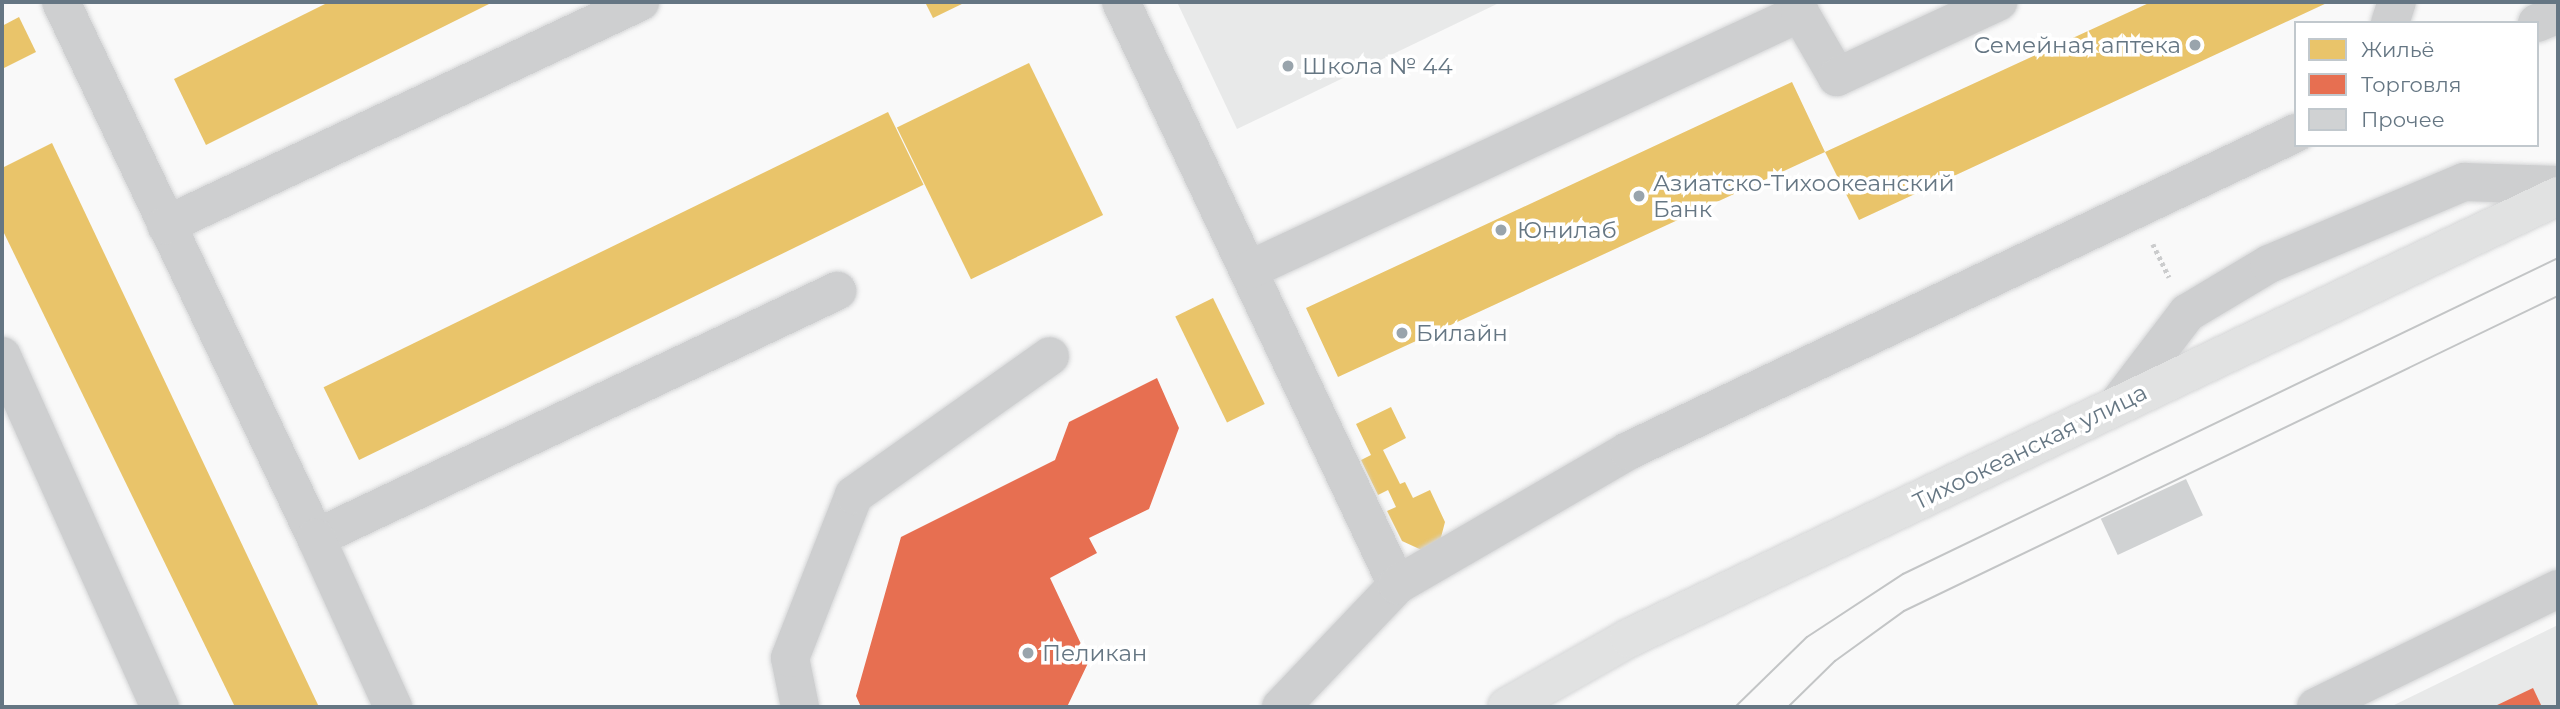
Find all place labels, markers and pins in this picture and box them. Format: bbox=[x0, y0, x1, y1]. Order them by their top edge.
place label: Семейная аптека bbox=[1974, 31, 2181, 59]
marker: Семейная аптека bbox=[2187, 37, 2203, 53]
place label: Школа № 44 bbox=[1302, 52, 1453, 80]
marker: Школа № 44 bbox=[1280, 58, 1296, 74]
place label: Азиатско-Тихоокеанский Банк bbox=[1653, 169, 1954, 223]
marker: Азиатско-Тихоокеанский Банк bbox=[1631, 188, 1647, 204]
place label: Юнилаб bbox=[1517, 216, 1617, 244]
marker: Юнилаб bbox=[1491, 220, 1511, 240]
place label: Билайн bbox=[1416, 319, 1508, 347]
marker: Билайн bbox=[1394, 325, 1410, 341]
place label: Пеликан bbox=[1042, 639, 1147, 667]
marker: Пеликан bbox=[1020, 645, 1036, 661]

